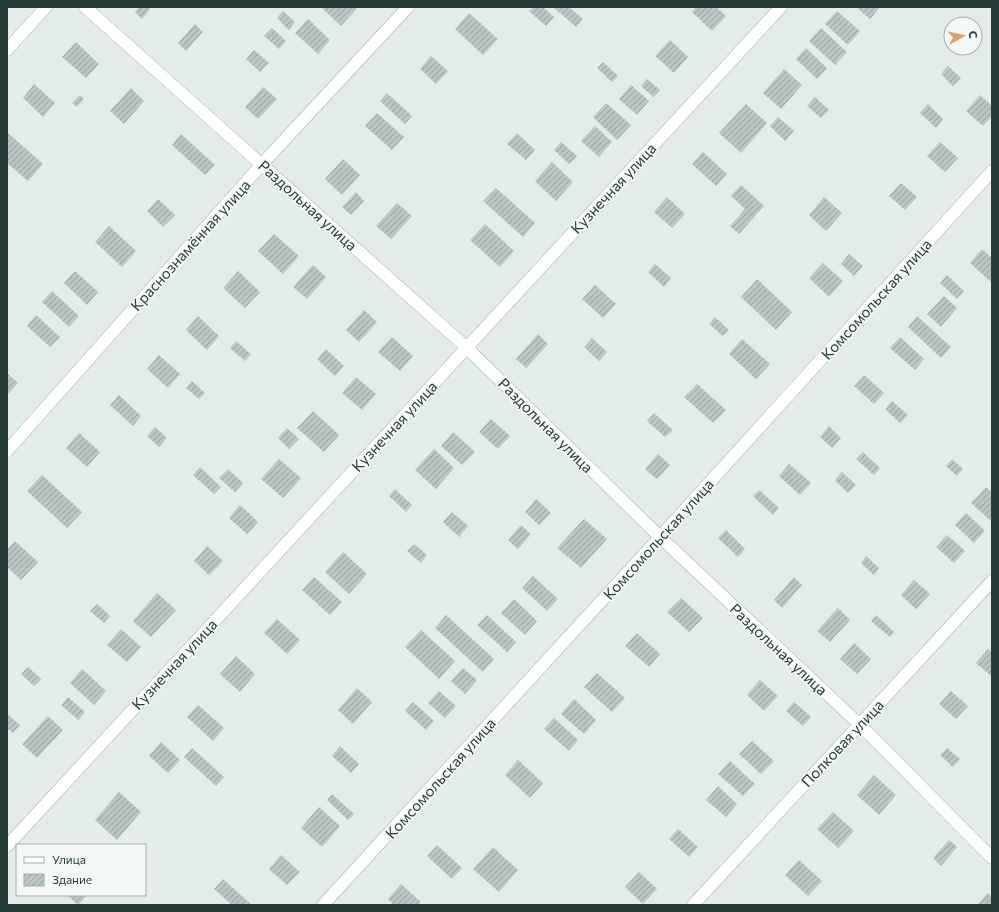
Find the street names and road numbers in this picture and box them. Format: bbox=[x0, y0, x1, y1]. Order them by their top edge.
street label: Кузнечная улица bbox=[566, 139, 660, 237]
street label: Раздольная улица bbox=[255, 156, 361, 254]
street label: Краснознамённая улица bbox=[126, 176, 254, 314]
street label: Комсомольская улица bbox=[817, 235, 935, 363]
street label: Раздольная улица bbox=[495, 374, 597, 476]
street label: Кузнечная улица bbox=[347, 377, 441, 475]
street label: Комсомольская улица bbox=[599, 475, 717, 603]
street label: Раздольная улица bbox=[727, 599, 831, 699]
street label: Кузнечная улица bbox=[127, 615, 221, 713]
street label: Полковая улица bbox=[797, 696, 887, 790]
street label: Комсомольская улица bbox=[381, 714, 499, 842]

